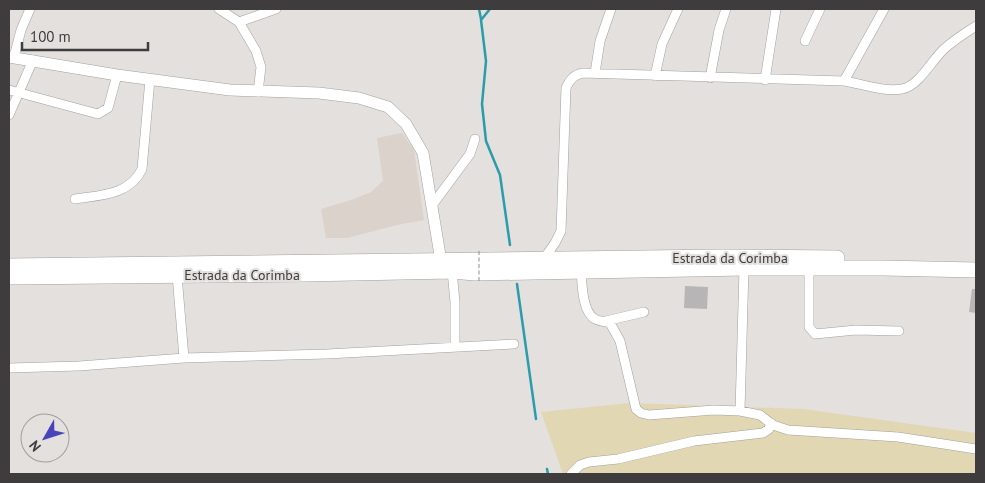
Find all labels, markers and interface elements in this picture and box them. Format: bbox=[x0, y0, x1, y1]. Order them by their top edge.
scale bar bbox=[22, 20, 149, 52]
text: 100 m bbox=[30, 27, 71, 46]
street label: Estrada da Corimba bbox=[672, 249, 788, 267]
street label: Estrada da Corimba bbox=[184, 266, 300, 284]
north arrow bbox=[20, 413, 70, 463]
text: N bbox=[25, 437, 45, 455]

